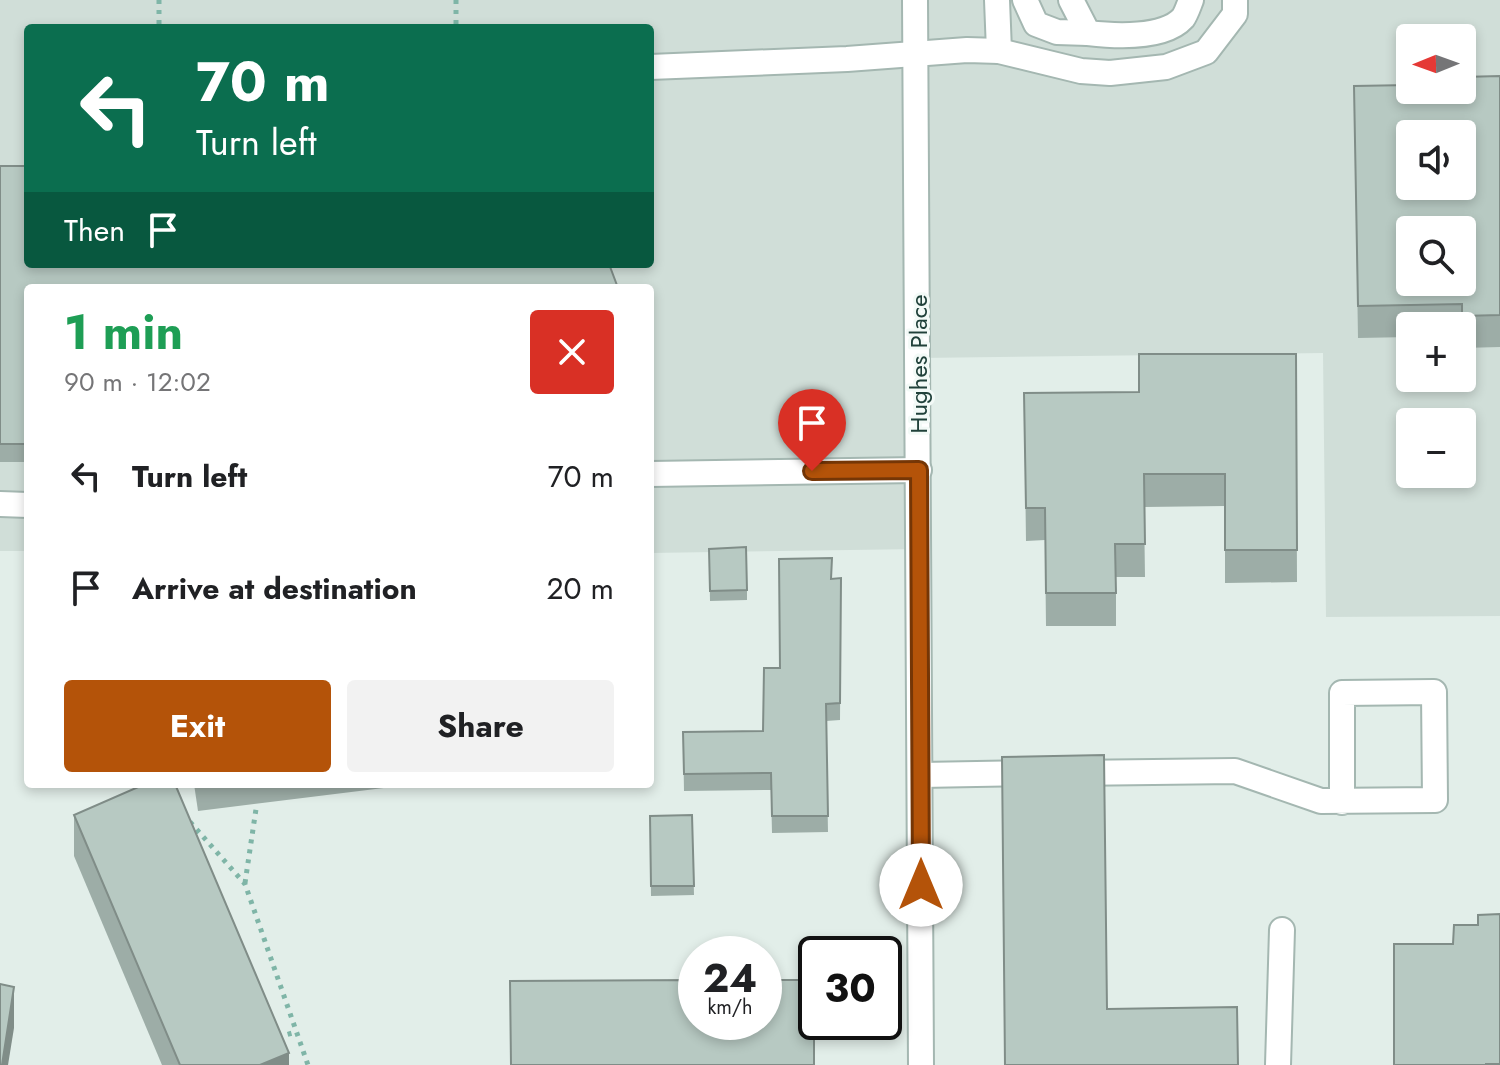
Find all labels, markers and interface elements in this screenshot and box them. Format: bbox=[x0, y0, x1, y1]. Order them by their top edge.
north arrow bbox=[1396, 24, 1476, 104]
map controls bbox=[1396, 24, 1476, 488]
text: 70 m bbox=[196, 41, 330, 122]
icon: left bbox=[64, 56, 168, 160]
text: Turn left bbox=[196, 116, 317, 168]
button: sound bbox=[1396, 120, 1476, 200]
icon: arrive bbox=[141, 208, 185, 252]
text: Then bbox=[64, 209, 125, 252]
button: search bbox=[1396, 216, 1476, 296]
street label: Hughes Place bbox=[901, 294, 936, 434]
text: 1 min bbox=[64, 298, 183, 367]
button: close bbox=[530, 310, 614, 394]
button: + bbox=[1396, 312, 1476, 392]
text: 90 m · 12:02 bbox=[64, 363, 211, 401]
pin bbox=[778, 389, 846, 471]
icon: arrive bbox=[790, 401, 834, 445]
button: − bbox=[1396, 408, 1476, 488]
icon: left bbox=[64, 454, 108, 498]
text: Turn left bbox=[132, 455, 247, 498]
text: 70 m bbox=[548, 455, 614, 498]
icon: arrive bbox=[64, 566, 108, 610]
text: Arrive at destination bbox=[132, 567, 417, 610]
text: 20 m bbox=[547, 567, 614, 610]
button: Exit bbox=[64, 680, 331, 772]
button: Share bbox=[347, 680, 614, 772]
position arrow bbox=[879, 843, 963, 927]
speed limit sign: 30 bbox=[798, 936, 902, 1040]
text: 24 bbox=[703, 949, 757, 1007]
text: km/h bbox=[707, 993, 753, 1022]

